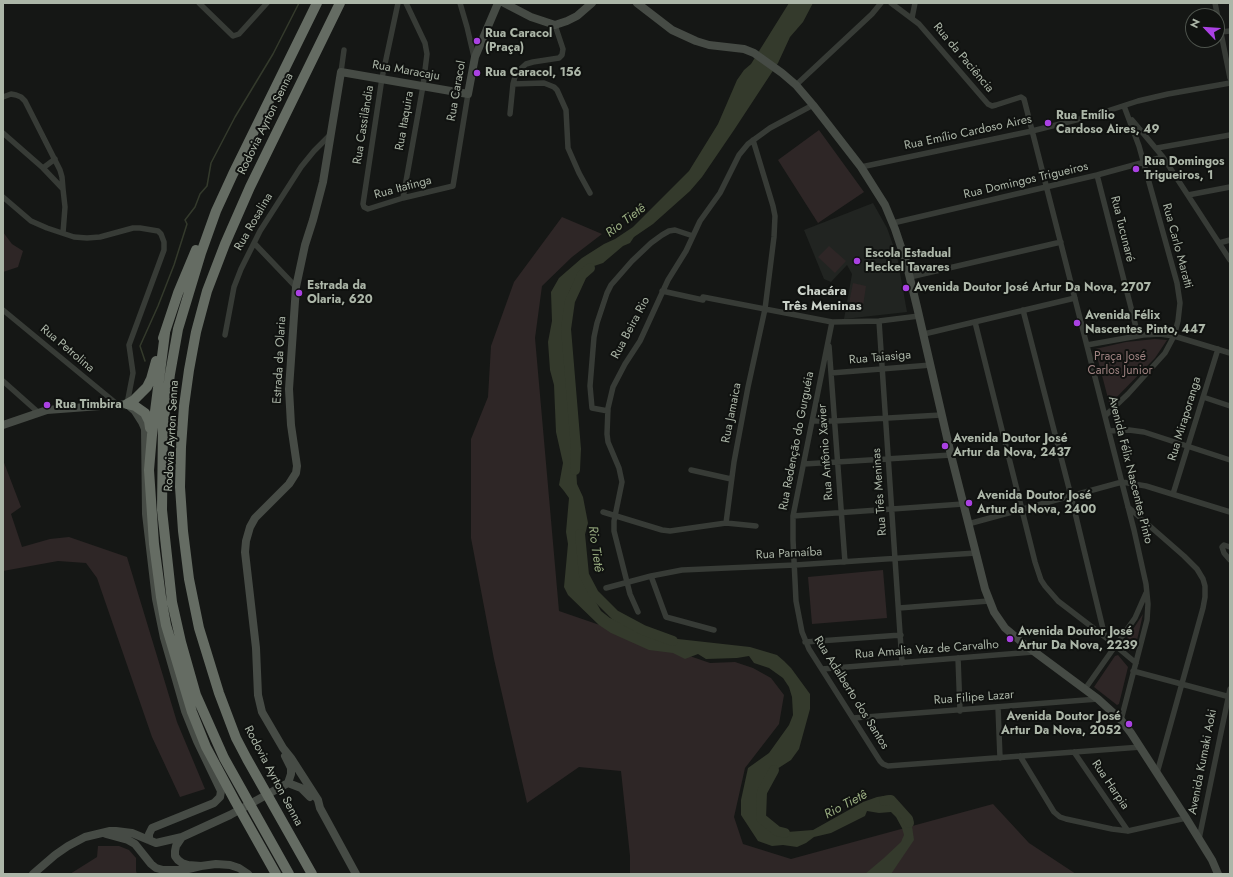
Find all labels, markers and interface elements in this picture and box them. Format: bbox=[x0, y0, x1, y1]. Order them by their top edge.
north arrow bbox=[1185, 8, 1225, 48]
text: N bbox=[1186, 16, 1204, 31]
street label: Rua da Paciência bbox=[930, 20, 996, 96]
place label: Rua Caracol (Praça) bbox=[485, 27, 552, 55]
marker: Rua Caracol (Praça) bbox=[472, 36, 482, 46]
street label: Rua Maracaju bbox=[371, 58, 441, 84]
street label: Rua Caracol bbox=[445, 60, 469, 122]
place label: Rua Caracol, 156 bbox=[485, 66, 582, 80]
marker: Rua Caracol, 156 bbox=[472, 68, 482, 78]
street label: Rodovia Ayrton Senna bbox=[235, 71, 297, 177]
street label: Rua Cassilândia bbox=[351, 84, 377, 166]
street label: Rua Itaquira bbox=[393, 90, 417, 152]
place label: Rua Emílio Cardoso Aires, 49 bbox=[1056, 109, 1160, 137]
street label: Rua Emílio Cardoso Aires bbox=[903, 112, 1033, 154]
marker: Rua Emílio Cardoso Aires, 49 bbox=[1043, 118, 1053, 128]
place label: Rua Domingos Trigueiros, 1 bbox=[1144, 155, 1225, 183]
street label: Rua Domingos Trigueiros bbox=[962, 160, 1090, 202]
marker: Rua Domingos Trigueiros, 1 bbox=[1131, 164, 1141, 174]
street label: Rua Itatinga bbox=[373, 173, 433, 203]
street label: Rua Rosalina bbox=[232, 191, 276, 253]
street label: Rua Tucunaré bbox=[1107, 194, 1137, 264]
water label: Rio Tietê bbox=[603, 201, 649, 241]
street label: Rua Carlo Maratti bbox=[1159, 202, 1195, 290]
place label: Escola Estadual Heckel Tavares bbox=[865, 247, 951, 275]
marker: Escola Estadual Heckel Tavares bbox=[852, 256, 862, 266]
place label: Estrada da Olaria, 620 bbox=[307, 279, 373, 307]
place label: Avenida Doutor José Artur Da Nova, 2707 bbox=[914, 281, 1151, 295]
marker: Avenida Doutor José Artur Da Nova, 2707 bbox=[901, 283, 911, 293]
district label: Chacára Três Meninas bbox=[782, 284, 862, 315]
marker: Estrada da Olaria, 620 bbox=[294, 288, 304, 298]
street label: Rua Beira Rio bbox=[609, 294, 653, 362]
place label: Avenida Félix Nascentes Pinto, 447 bbox=[1085, 309, 1205, 337]
street label: Estrada da Olaria bbox=[271, 316, 289, 404]
marker: Avenida Félix Nascentes Pinto, 447 bbox=[1072, 318, 1082, 328]
street label: Rua Petrolina bbox=[37, 322, 97, 376]
street label: Rua Taiasiga bbox=[848, 348, 912, 368]
park label: Praça José Carlos Junior bbox=[1087, 350, 1153, 378]
street label: Rua Redenção do Gurguéia bbox=[776, 370, 818, 512]
street label: Rua Miraporanga bbox=[1165, 375, 1205, 463]
street label: Rodovia Ayrton Senna bbox=[162, 380, 182, 492]
street label: Rua Jamaica bbox=[719, 382, 745, 444]
street label: Avenida Félix Nascentes Pinto bbox=[1105, 395, 1155, 545]
place label: Rua Timbira bbox=[55, 398, 122, 412]
marker: Rua Timbira bbox=[42, 400, 52, 410]
street label: Rua Antônio Xavier bbox=[815, 403, 837, 501]
place label: Avenida Doutor José Artur da Nova, 2437 bbox=[953, 432, 1071, 460]
marker: Avenida Doutor José Artur da Nova, 2437 bbox=[940, 441, 950, 451]
street label: Rua Três Meninas bbox=[870, 448, 890, 536]
place label: Avenida Doutor José Artur da Nova, 2400 bbox=[977, 489, 1096, 517]
marker: Avenida Doutor José Artur da Nova, 2400 bbox=[964, 498, 974, 508]
water label: Rio Tietê bbox=[584, 525, 606, 573]
street label: Rua Parnaíba bbox=[756, 545, 822, 563]
place label: Avenida Doutor José Artur Da Nova, 2239 bbox=[1018, 625, 1138, 653]
street label: Rua Adalberto dos Santos bbox=[810, 634, 892, 752]
marker: Avenida Doutor José Artur Da Nova, 2239 bbox=[1005, 634, 1015, 644]
street label: Rua Amalia Vaz de Carvalho bbox=[855, 638, 999, 662]
street label: Rua Filipe Lazar bbox=[933, 688, 1015, 708]
street label: Avenida Kumaki Aoki bbox=[1186, 708, 1220, 816]
place label: Avenida Doutor José Artur Da Nova, 2052 bbox=[1001, 710, 1121, 738]
marker: Avenida Doutor José Artur Da Nova, 2052 bbox=[1124, 719, 1134, 729]
street label: Rodovia Ayrton Senna bbox=[240, 723, 306, 829]
street label: Rua Harpia bbox=[1088, 758, 1132, 812]
water label: Rio Tietê bbox=[822, 787, 870, 823]

